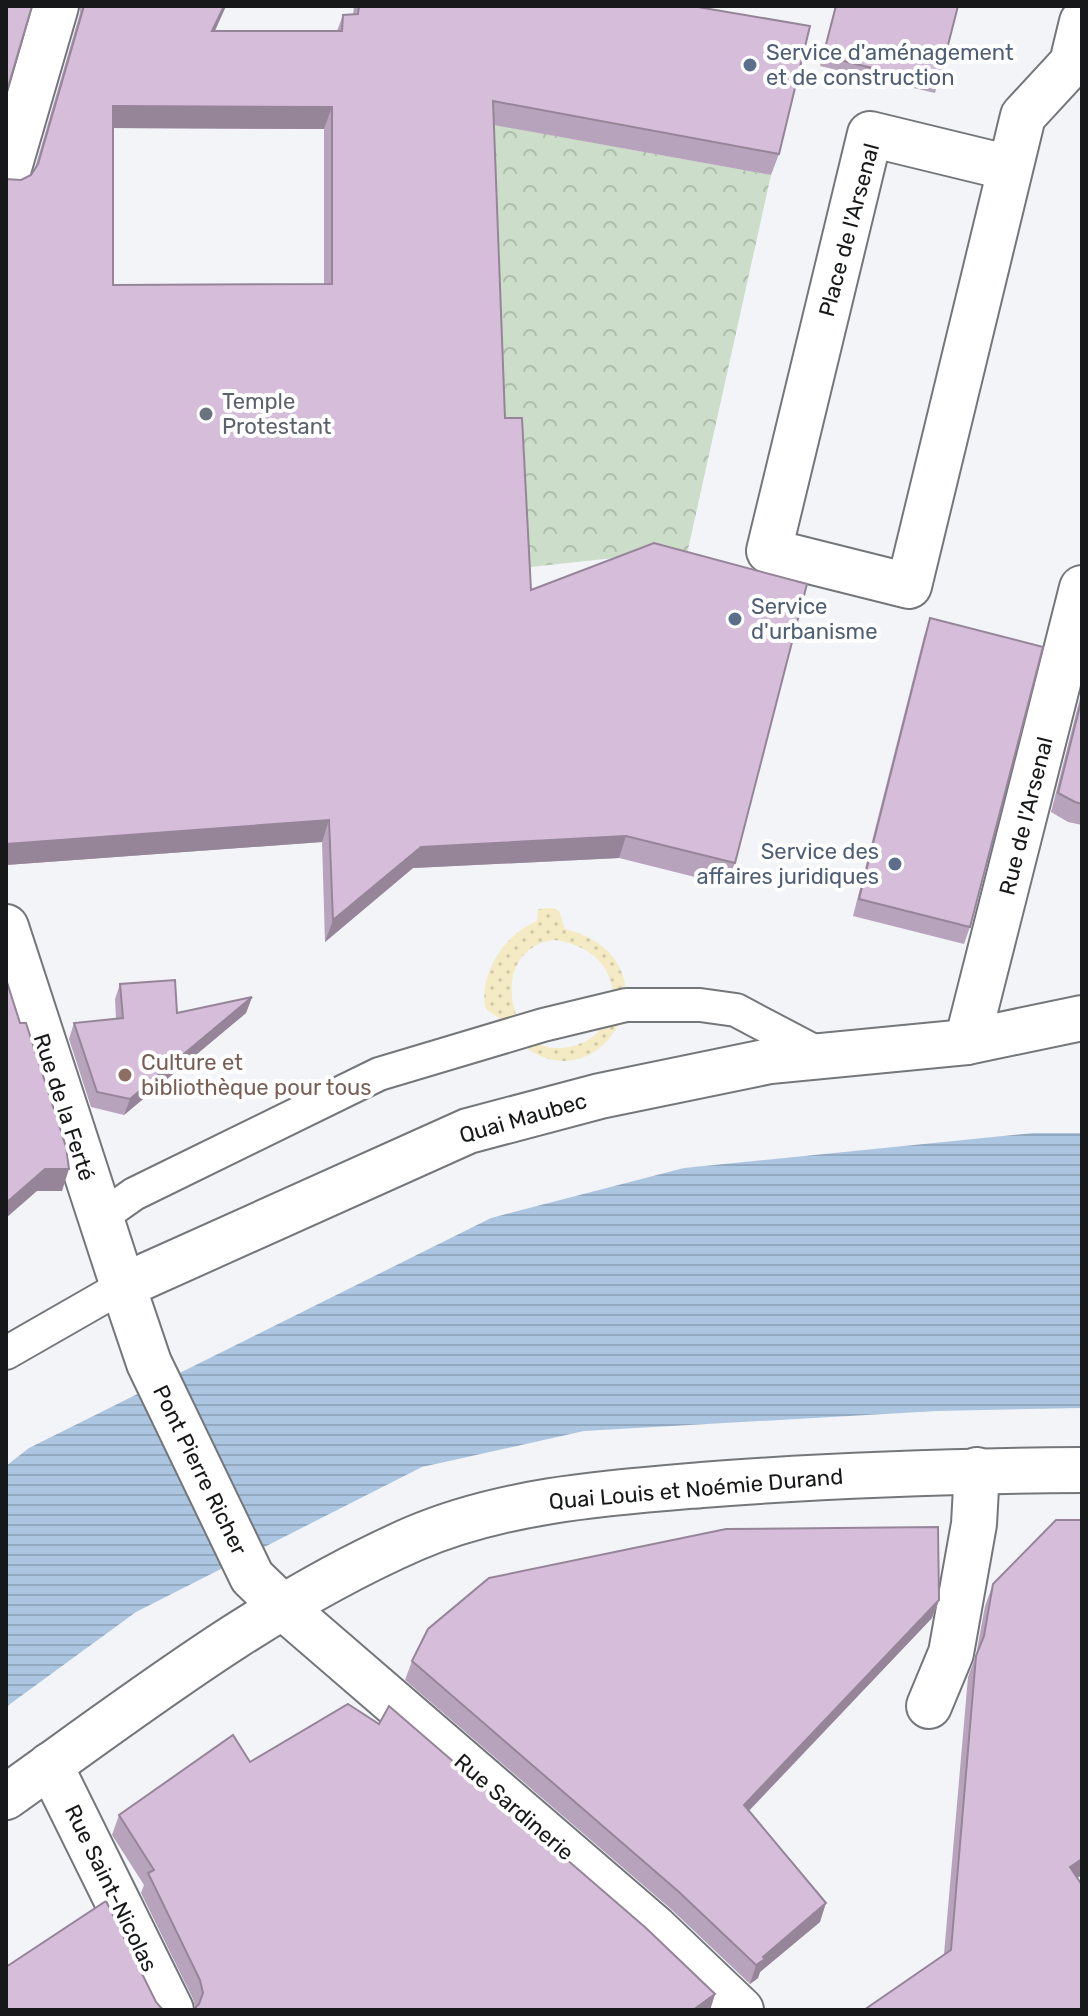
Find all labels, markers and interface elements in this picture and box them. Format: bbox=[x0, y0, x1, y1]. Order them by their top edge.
place label: Service d'aménagement et de construction bbox=[766, 39, 1014, 91]
marker: Service d'aménagement et de construction bbox=[741, 56, 759, 74]
street label: Place de l'Arsenal bbox=[813, 140, 885, 320]
place label: Temple Protestant bbox=[222, 388, 332, 440]
marker: Temple Protestant bbox=[197, 405, 215, 423]
place label: Service d'urbanisme bbox=[751, 593, 877, 645]
marker: Service d'urbanisme bbox=[726, 610, 744, 628]
street label: Rue de l'Arsenal bbox=[993, 734, 1059, 898]
place label: Service des affaires juridiques bbox=[697, 838, 879, 890]
marker: Service des affaires juridiques bbox=[886, 855, 904, 873]
street label: Rue de la Ferté bbox=[27, 1030, 101, 1184]
place label: Culture et bibliothèque pour tous bbox=[141, 1049, 372, 1101]
marker: Culture et bibliothèque pour tous bbox=[116, 1066, 134, 1084]
street label: Quai Maubec bbox=[456, 1087, 590, 1149]
street label: Pont Pierre Richer bbox=[147, 1381, 253, 1560]
street label: Quai Louis et Noémie Durand bbox=[548, 1463, 844, 1515]
street label: Rue Sardinerie bbox=[449, 1748, 579, 1866]
street label: Rue Saint-Nicolas bbox=[59, 1800, 163, 1976]

